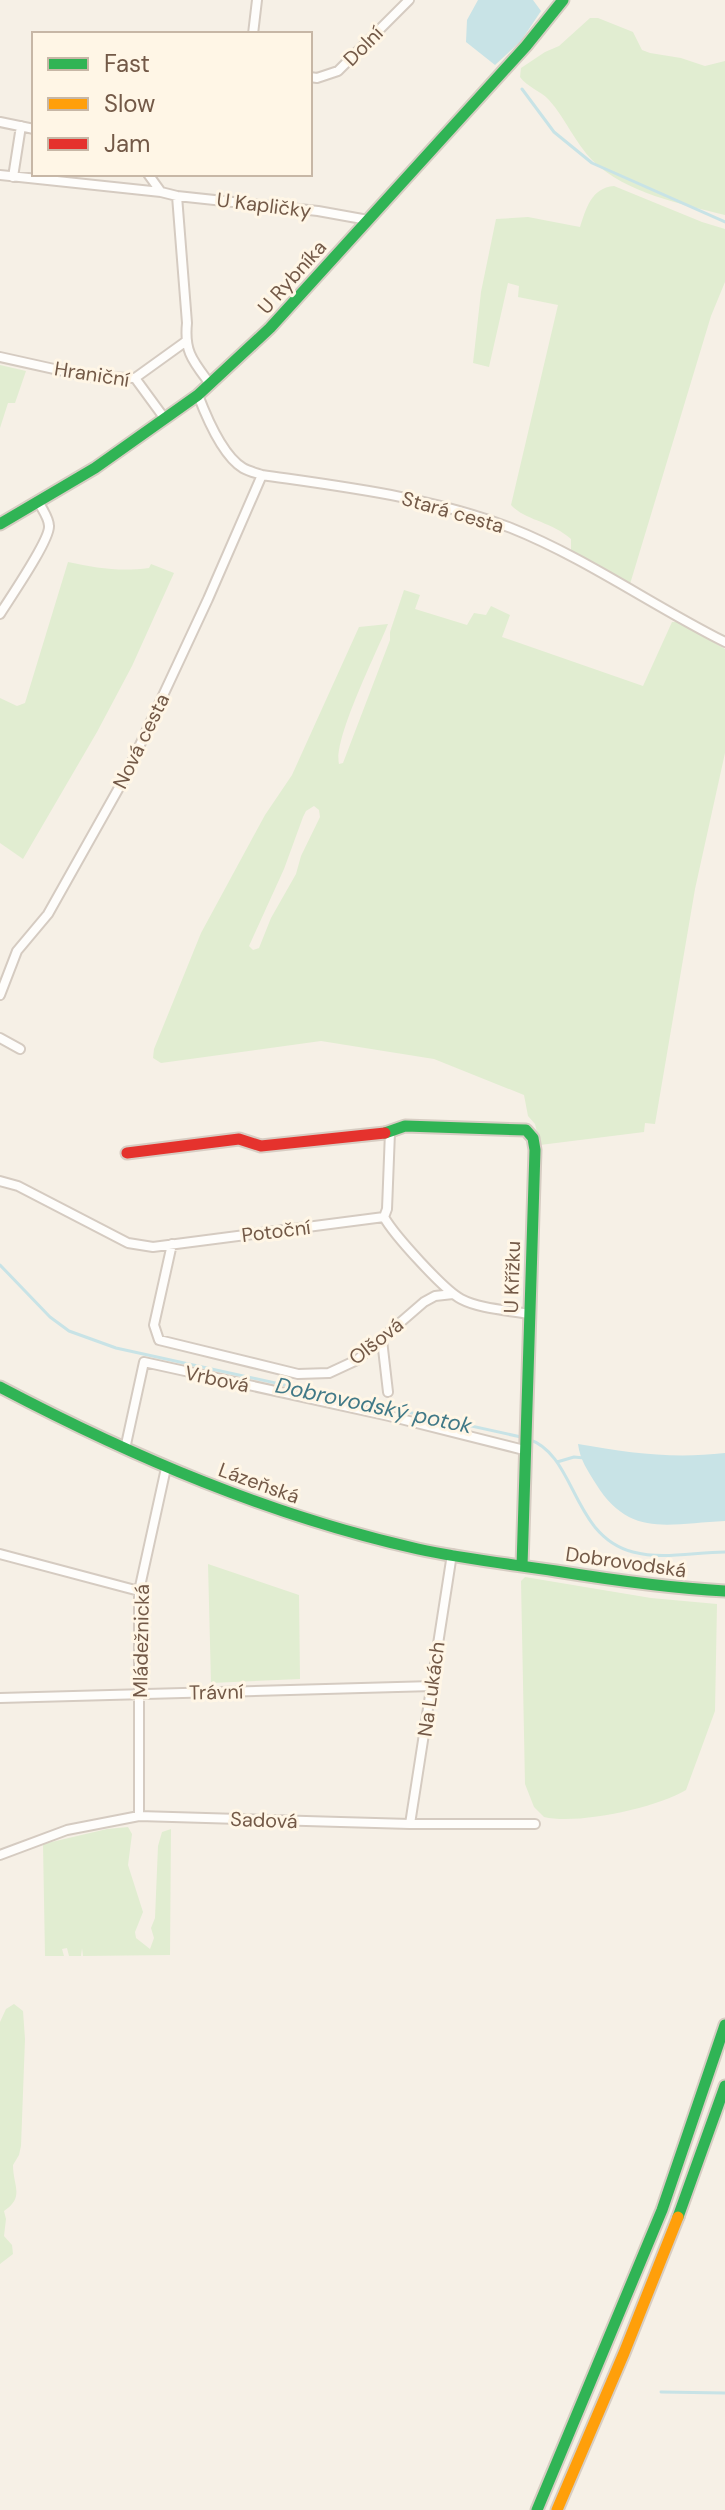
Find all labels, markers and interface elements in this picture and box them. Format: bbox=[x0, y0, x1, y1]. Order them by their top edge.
street label: Dolní bbox=[338, 20, 389, 71]
legend bbox=[32, 32, 312, 176]
text: Fast bbox=[104, 48, 150, 79]
text: Slow bbox=[104, 88, 155, 119]
text: Jam bbox=[104, 128, 150, 159]
street label: U Kapličky bbox=[215, 186, 313, 224]
street label: U Rybníka bbox=[252, 235, 332, 319]
street label: Hraniční bbox=[53, 355, 132, 393]
street label: Stará cesta bbox=[399, 485, 507, 539]
street label: Nová cesta bbox=[107, 689, 175, 793]
street label: Potoční bbox=[240, 1214, 313, 1248]
street label: U Křížku bbox=[498, 1240, 526, 1314]
street label: Olšová bbox=[343, 1312, 409, 1370]
street label: Vrbová bbox=[183, 1360, 251, 1398]
water label: Dobrovodský potok bbox=[273, 1370, 476, 1441]
street label: Lázeňská bbox=[215, 1456, 303, 1510]
street label: Dobrovodská bbox=[564, 1541, 688, 1583]
street label: Mládežnická bbox=[127, 1584, 155, 1698]
street label: Na Lukách bbox=[411, 1640, 451, 1738]
street label: Trávní bbox=[189, 1679, 244, 1705]
street label: Sadová bbox=[230, 1806, 298, 1834]

